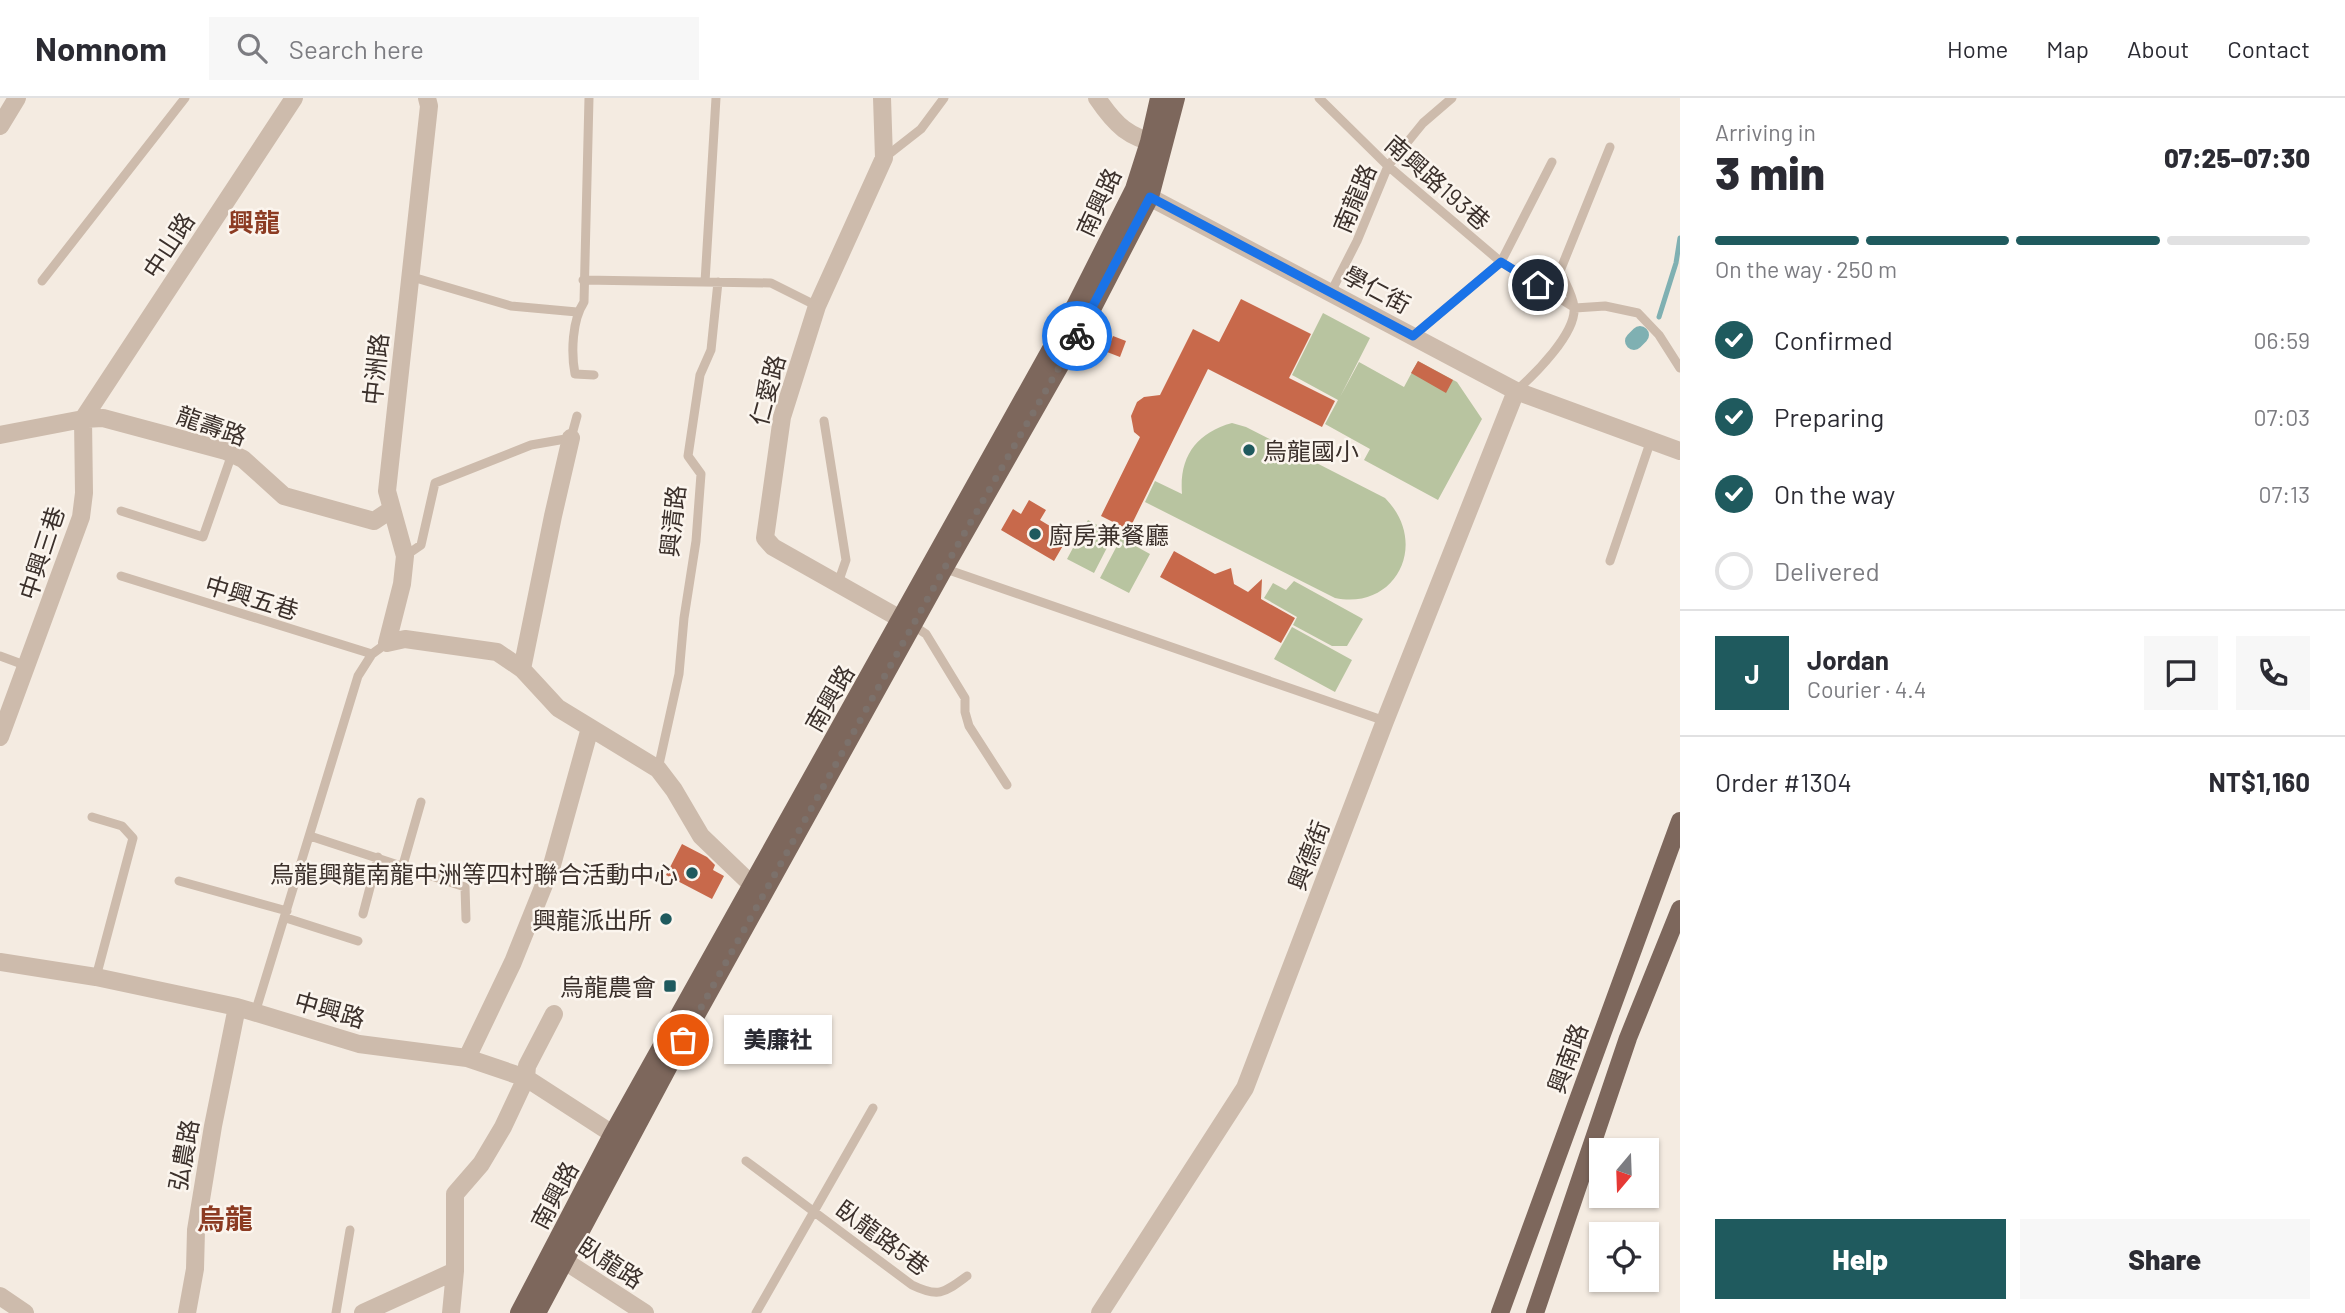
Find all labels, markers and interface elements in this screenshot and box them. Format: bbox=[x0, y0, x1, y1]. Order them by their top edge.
search box bbox=[209, 17, 699, 80]
text: Nomnom bbox=[35, 28, 167, 68]
icon: search bbox=[233, 29, 271, 67]
text: Search here bbox=[289, 33, 424, 64]
text: Home bbox=[1947, 34, 2008, 63]
text: Map bbox=[2046, 34, 2089, 63]
text: About bbox=[2127, 34, 2189, 63]
text: Contact bbox=[2227, 34, 2310, 63]
text: Arriving in bbox=[1715, 118, 1816, 146]
street label: 南興路193巷 bbox=[1380, 129, 1496, 235]
text: 07:25–07:30 bbox=[2164, 142, 2310, 173]
text: 3 min bbox=[1715, 144, 1825, 199]
street label: 南龍路 bbox=[1327, 159, 1381, 237]
street label: 南興路 bbox=[1070, 163, 1126, 241]
district label: 興龍 bbox=[228, 206, 280, 237]
street label: 中山路 bbox=[136, 207, 200, 283]
pin bbox=[1508, 255, 1568, 315]
text: On the way · 250 m bbox=[1715, 255, 1897, 283]
street label: 學仁街 bbox=[1338, 259, 1416, 319]
icon: home bbox=[1519, 266, 1557, 304]
courier bbox=[1042, 301, 1112, 371]
icon: bike bbox=[1058, 317, 1096, 355]
icon: check bbox=[1715, 321, 1753, 359]
text: Confirmed bbox=[1774, 324, 1893, 355]
text: 06:59 bbox=[2254, 326, 2310, 354]
street label: 中洲路 bbox=[357, 332, 393, 406]
street label: 仁愛路 bbox=[744, 351, 790, 429]
icon: check bbox=[1715, 398, 1753, 436]
street label: 龍壽路 bbox=[173, 400, 251, 450]
text: Preparing bbox=[1774, 401, 1884, 432]
text: 07:03 bbox=[2253, 403, 2310, 431]
place label: 烏龍國小 bbox=[1263, 436, 1359, 465]
marker: 烏龍國小 bbox=[1241, 442, 1257, 458]
icon: check bbox=[1715, 475, 1753, 513]
text: On the way bbox=[1774, 478, 1895, 509]
text: 07:13 bbox=[2258, 480, 2310, 508]
street label: 興清路 bbox=[654, 484, 690, 558]
street label: 中興三巷 bbox=[12, 503, 70, 603]
place label: 廚房兼餐廳 bbox=[1049, 520, 1169, 549]
marker: 廚房兼餐廳 bbox=[1027, 526, 1043, 542]
text: Delivered bbox=[1774, 555, 1880, 586]
street label: 中興五巷 bbox=[202, 569, 302, 625]
button: chat bbox=[2144, 636, 2218, 710]
button: phone bbox=[2236, 636, 2310, 710]
text: Jordan bbox=[1807, 644, 1889, 675]
text: J bbox=[1744, 658, 1760, 689]
street label: 南興路 bbox=[798, 660, 860, 736]
text: Courier · 4.4 bbox=[1807, 675, 1926, 703]
text: Order #1304 bbox=[1715, 766, 1852, 797]
text: NT$1,160 bbox=[2209, 766, 2310, 797]
street label: 興德街 bbox=[1282, 816, 1334, 894]
place label: 烏龍興龍南龍中洲等四村聯合活動中心 bbox=[270, 859, 678, 888]
marker: 烏龍興龍南龍中洲等四村聯合活動中心 bbox=[684, 865, 700, 881]
place label: 興龍派出所 bbox=[532, 905, 652, 934]
marker: 興龍派出所 bbox=[658, 911, 674, 927]
place label: 烏龍農會 bbox=[560, 972, 656, 1001]
marker: 烏龍農會 bbox=[662, 978, 678, 994]
street label: 中興路 bbox=[291, 985, 369, 1033]
pin bbox=[653, 1010, 713, 1070]
callout: 美廉社 bbox=[725, 1016, 834, 1065]
street label: 興南路 bbox=[1541, 1019, 1593, 1097]
icon: bag bbox=[664, 1021, 702, 1059]
text: 美廉社 bbox=[744, 1025, 813, 1053]
street label: 弘農路 bbox=[162, 1117, 204, 1193]
north arrow bbox=[1589, 1138, 1659, 1208]
map controls bbox=[1589, 1138, 1659, 1292]
street label: 南興路 bbox=[524, 1156, 584, 1234]
street label: 臥龍路5巷 bbox=[831, 1193, 935, 1281]
district label: 烏龍 bbox=[197, 1201, 253, 1235]
button: Help bbox=[1715, 1219, 2006, 1299]
button: Share bbox=[2020, 1219, 2310, 1299]
button: locate bbox=[1589, 1222, 1659, 1292]
street label: 臥龍路 bbox=[573, 1230, 649, 1294]

